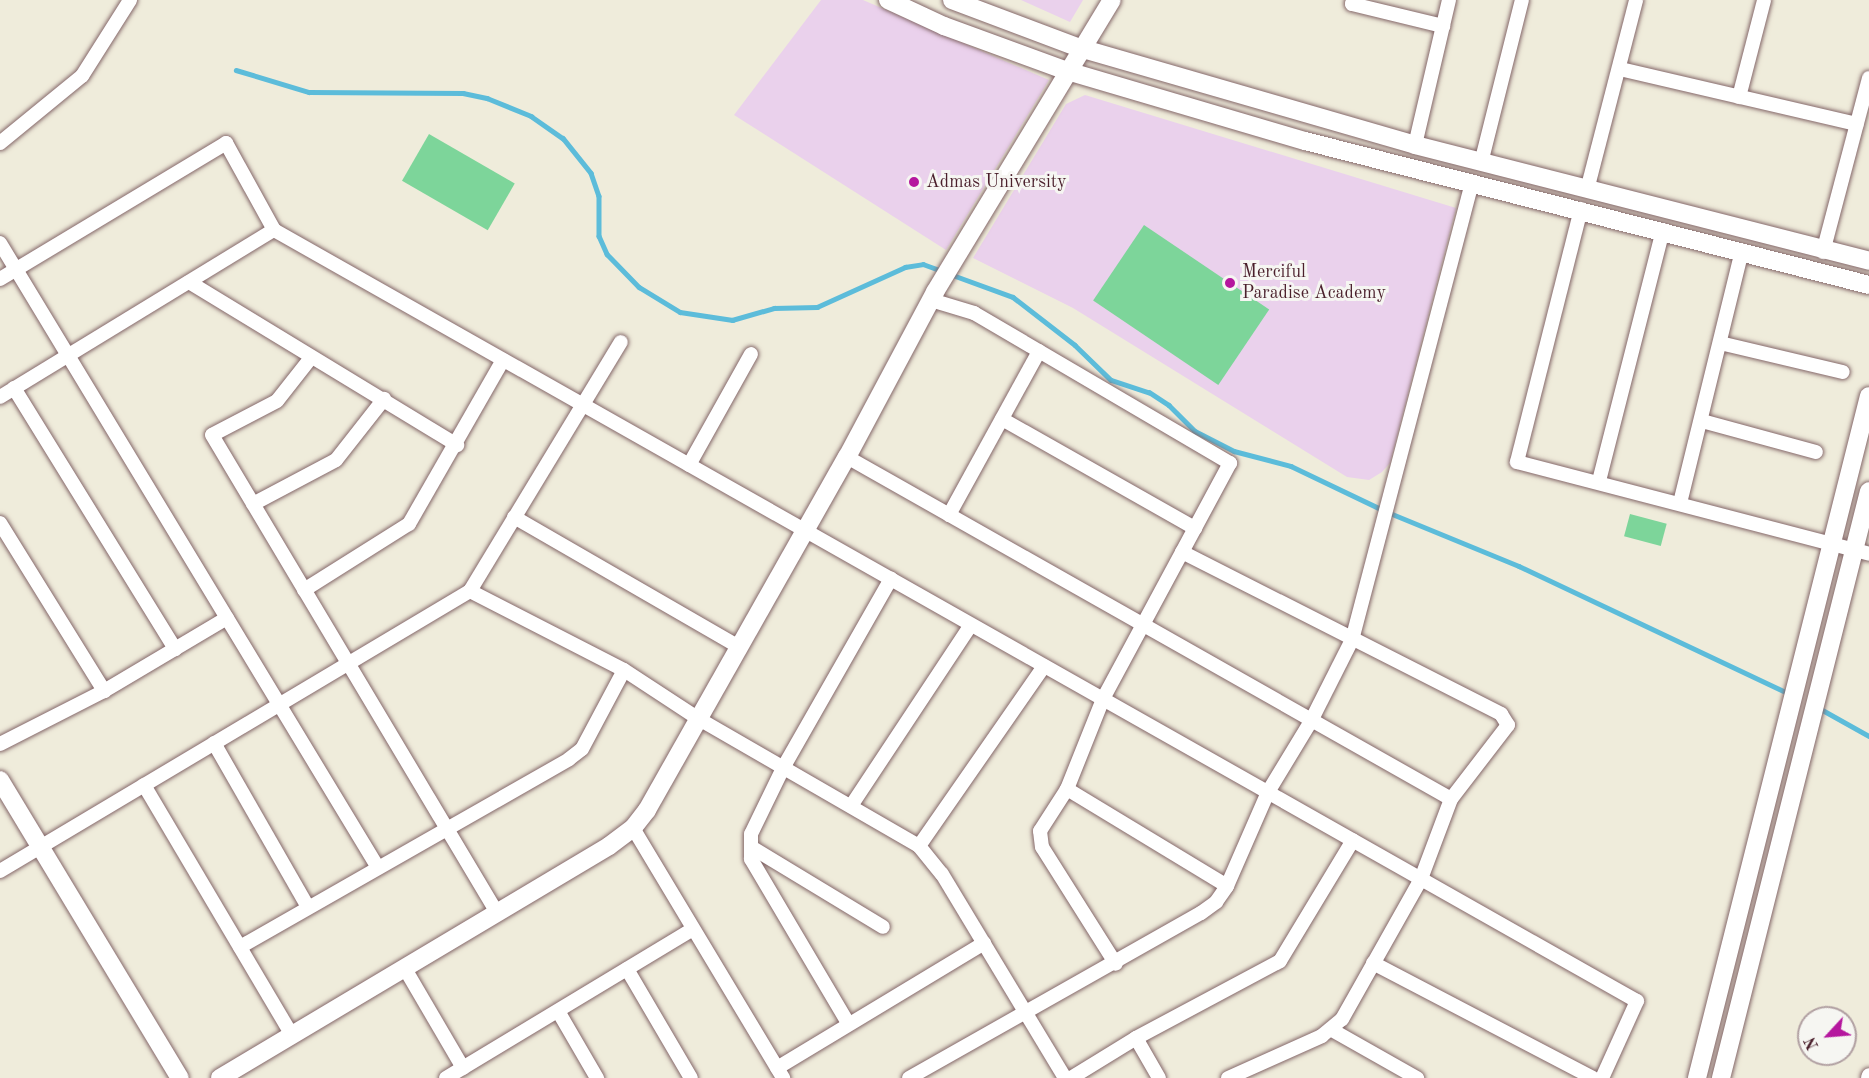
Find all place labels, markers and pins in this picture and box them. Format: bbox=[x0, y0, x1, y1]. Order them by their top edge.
place label: Admas University bbox=[926, 171, 1067, 193]
marker: Admas University bbox=[907, 175, 921, 189]
place label: Merciful Paradise Academy bbox=[1242, 262, 1386, 304]
marker: Merciful Paradise Academy bbox=[1223, 276, 1237, 290]

